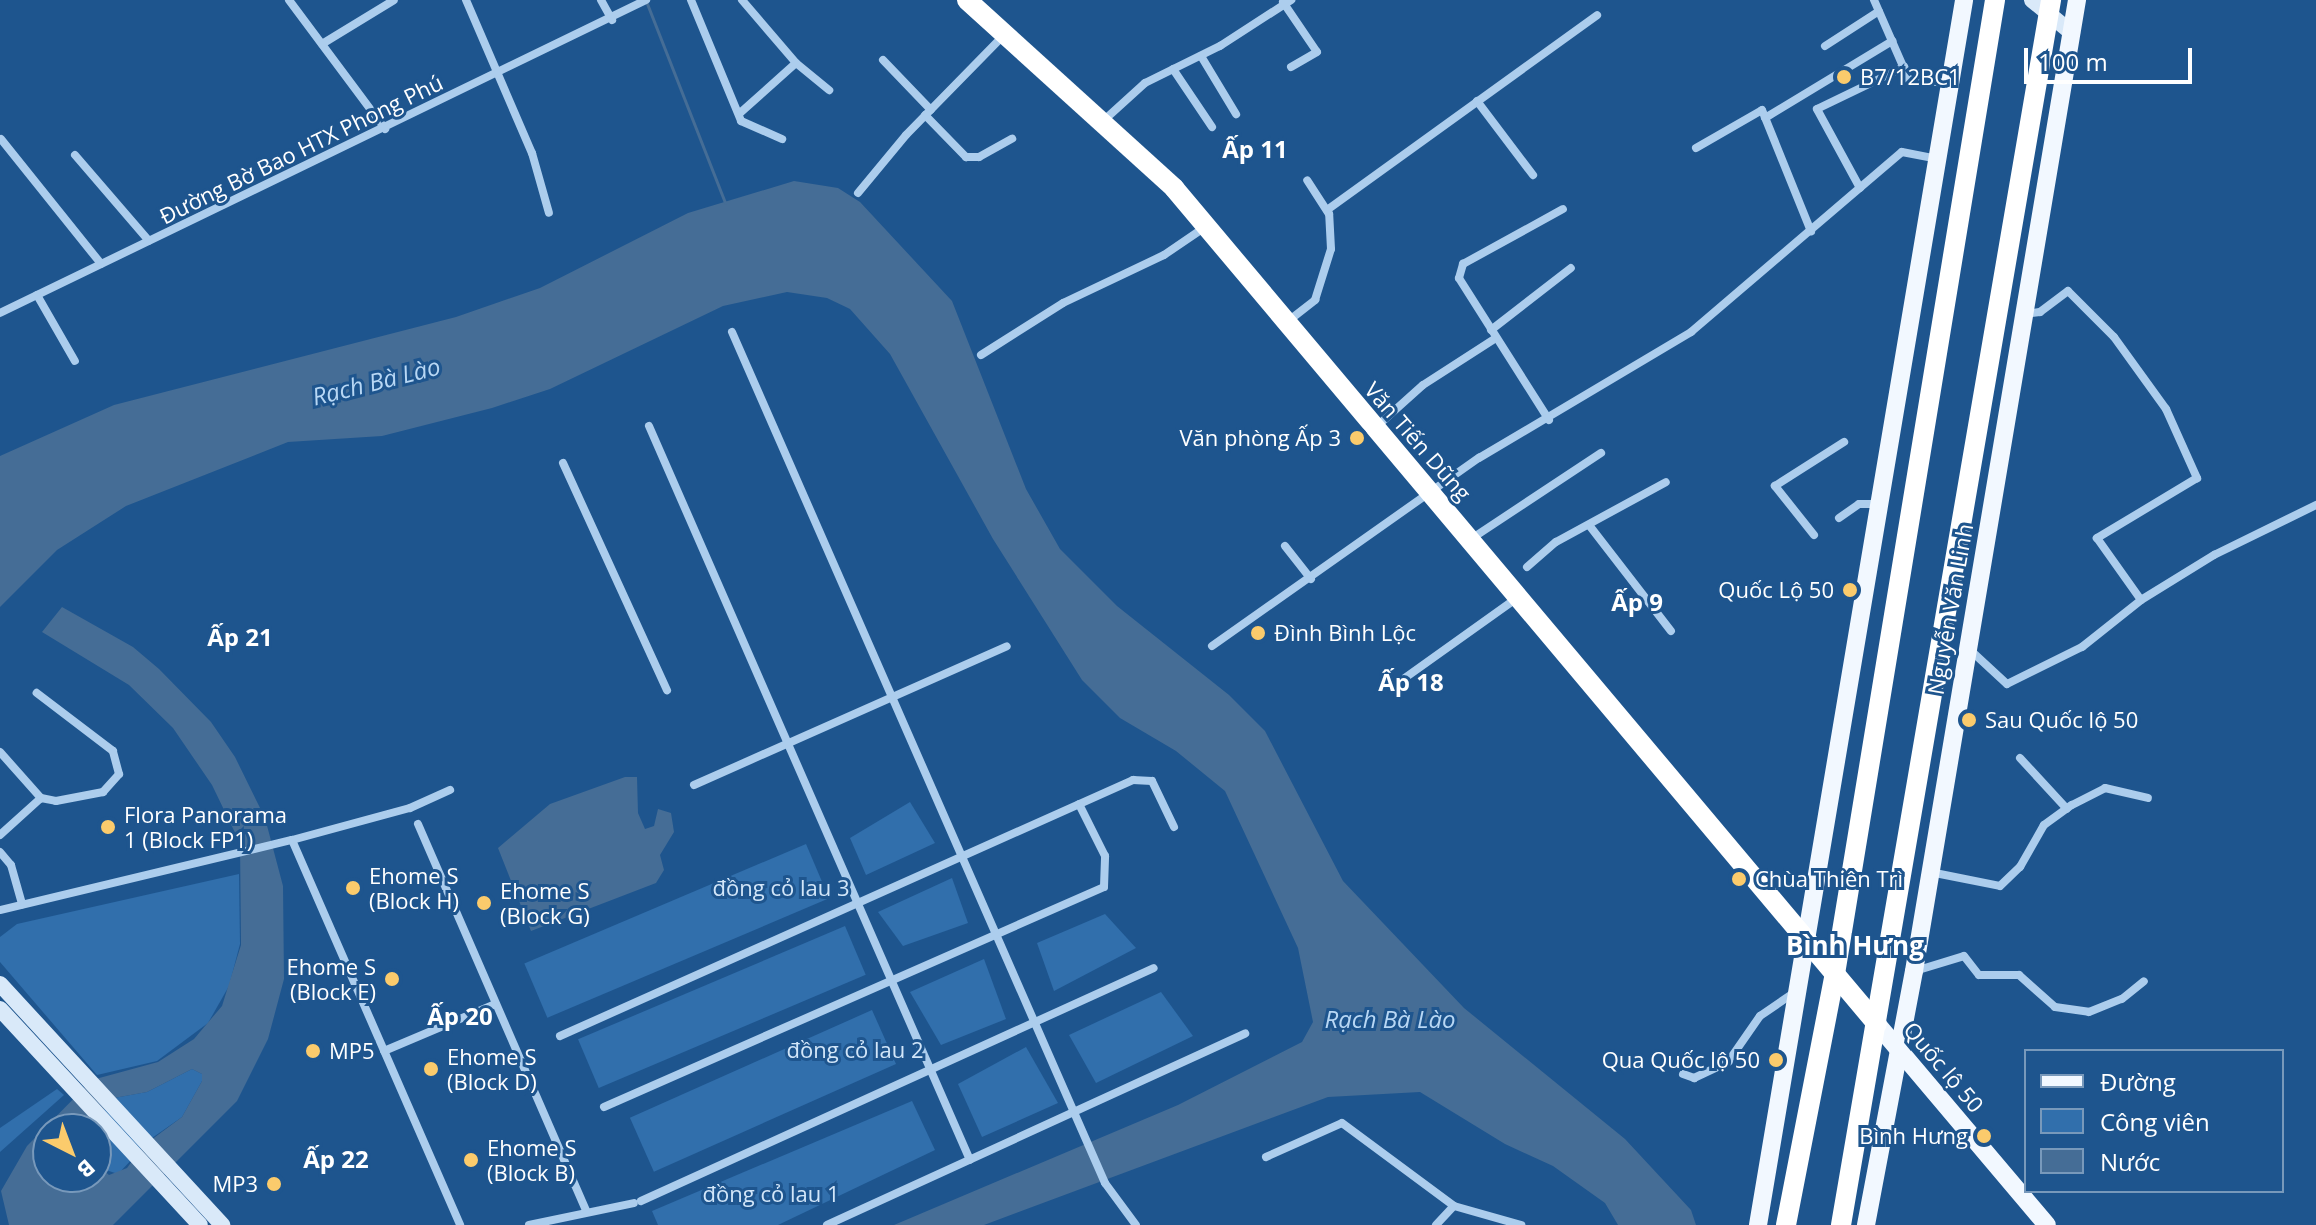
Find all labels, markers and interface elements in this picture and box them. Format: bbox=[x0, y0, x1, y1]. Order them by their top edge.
scale bar bbox=[2028, 32, 2196, 82]
text: 100 m bbox=[2038, 45, 2108, 78]
place label: B7/12BC1 bbox=[1860, 64, 1961, 90]
marker: B7/12BC1 bbox=[1835, 68, 1853, 86]
street label: Đường Bờ Bao HTX Phong Phú bbox=[155, 69, 447, 229]
district label: Ấp 11 bbox=[1222, 135, 1288, 163]
water label: Rạch Bà Lào bbox=[309, 351, 443, 411]
street label: Văn Tiến Dũng bbox=[1359, 376, 1477, 506]
place label: Văn phòng Ấp 3 bbox=[1179, 425, 1341, 451]
marker: Văn phòng Ấp 3 bbox=[1348, 429, 1366, 447]
street label: Nguyễn Văn Linh bbox=[1922, 521, 1978, 697]
place label: Quốc Lộ 50 bbox=[1718, 577, 1834, 603]
marker: Quốc Lộ 50 bbox=[1841, 581, 1859, 599]
district label: Ấp 9 bbox=[1611, 588, 1663, 616]
place label: Đình Bình Lộc bbox=[1274, 620, 1416, 646]
district label: Ấp 21 bbox=[207, 623, 273, 651]
marker: Đình Bình Lộc bbox=[1249, 624, 1267, 642]
district label: Ấp 18 bbox=[1378, 668, 1444, 696]
place label: Sau Quốc lộ 50 bbox=[1985, 707, 2138, 733]
marker: Sau Quốc lộ 50 bbox=[1960, 711, 1978, 729]
place label: Flora Panorama 1 (Block FP1) bbox=[124, 801, 287, 852]
marker: Flora Panorama 1 (Block FP1) bbox=[99, 818, 117, 836]
place label: Ehome S (Block H) bbox=[369, 862, 459, 914]
place label: Chùa Thiên Trì bbox=[1755, 866, 1903, 892]
marker: Chùa Thiên Trì bbox=[1730, 870, 1748, 888]
park label: đồng cỏ lau 3 bbox=[713, 875, 849, 901]
place label: Ehome S (Block G) bbox=[500, 877, 590, 928]
marker: Ehome S (Block H) bbox=[344, 879, 362, 897]
marker: Ehome S (Block G) bbox=[475, 894, 493, 912]
district label: Bình Hưng bbox=[1786, 930, 1924, 962]
place label: Ehome S (Block E) bbox=[287, 953, 376, 1004]
marker: Ehome S (Block E) bbox=[383, 970, 401, 988]
district label: Ấp 20 bbox=[427, 1002, 493, 1030]
water label: Rạch Bà Lào bbox=[1324, 1005, 1456, 1033]
street label: Quốc lộ 50 bbox=[1899, 1016, 1989, 1118]
park label: đồng cỏ lau 2 bbox=[787, 1037, 923, 1063]
place label: MP5 bbox=[329, 1038, 375, 1064]
marker: MP5 bbox=[304, 1042, 322, 1060]
place label: Ehome S (Block D) bbox=[447, 1043, 537, 1094]
place label: Qua Quốc lộ 50 bbox=[1602, 1047, 1760, 1073]
legend bbox=[2024, 1049, 2284, 1193]
marker: Qua Quốc lộ 50 bbox=[1767, 1051, 1785, 1069]
marker: Ehome S (Block D) bbox=[422, 1060, 440, 1078]
text: Đường bbox=[2100, 1065, 2176, 1098]
text: Công viên bbox=[2100, 1105, 2210, 1138]
north arrow bbox=[32, 1113, 112, 1193]
place label: Bình Hưng bbox=[1859, 1123, 1968, 1149]
marker: Bình Hưng bbox=[1975, 1127, 1993, 1145]
place label: Ehome S (Block B) bbox=[487, 1134, 576, 1186]
district label: Ấp 22 bbox=[303, 1145, 369, 1173]
text: Nước bbox=[2100, 1145, 2160, 1178]
marker: Ehome S (Block B) bbox=[462, 1151, 480, 1169]
text: B bbox=[71, 1153, 102, 1185]
place label: MP3 bbox=[212, 1171, 258, 1197]
marker: MP3 bbox=[265, 1175, 283, 1193]
park label: đồng cỏ lau 1 bbox=[703, 1181, 839, 1207]

